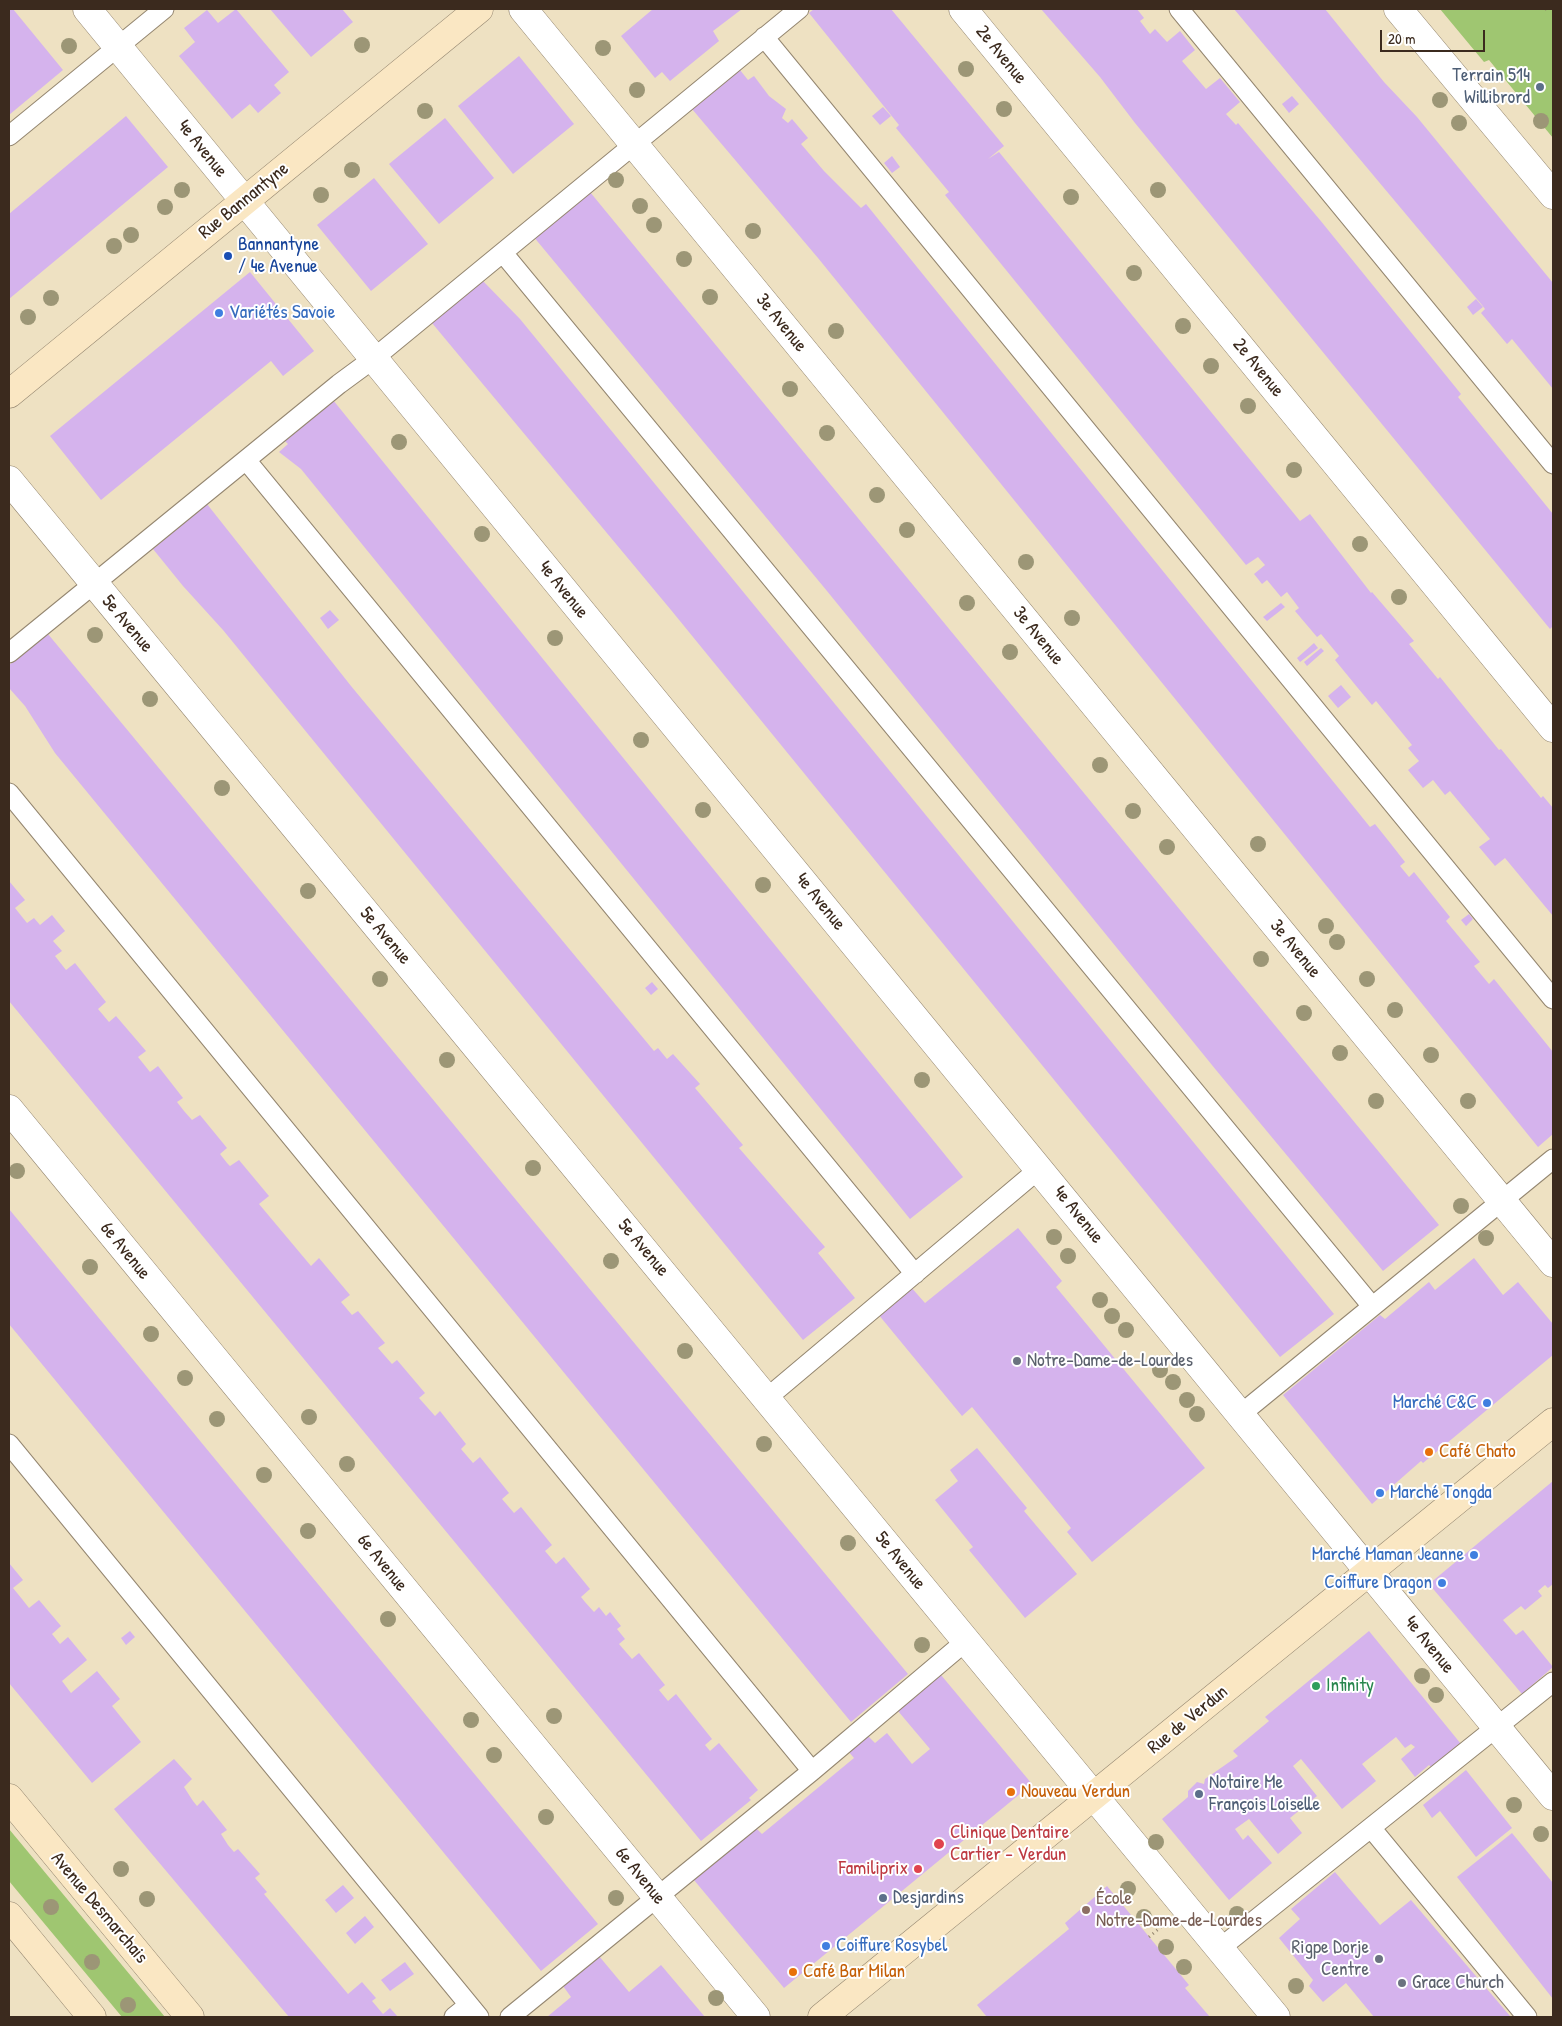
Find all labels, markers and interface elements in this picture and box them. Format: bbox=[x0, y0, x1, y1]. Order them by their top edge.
scale bar bbox=[1382, 20, 1487, 52]
street label: 2e Avenue bbox=[970, 21, 1032, 89]
text: 20 m bbox=[1388, 28, 1415, 49]
place label: Terrain 514 Willibrord bbox=[1452, 65, 1530, 109]
marker: Terrain 514 Willibrord bbox=[1534, 81, 1546, 93]
street label: 4e Avenue bbox=[172, 116, 232, 182]
street label: Rue Bannantyne bbox=[194, 158, 294, 244]
place label: Bannantyne / 4e Avenue bbox=[238, 234, 319, 278]
marker: Bannantyne / 4e Avenue bbox=[222, 250, 234, 262]
street label: 3e Avenue bbox=[751, 289, 811, 357]
place label: Variétés Savoie bbox=[229, 302, 335, 324]
marker: Variétés Savoie bbox=[213, 307, 225, 319]
street label: 2e Avenue bbox=[1227, 334, 1289, 402]
street label: 4e Avenue bbox=[533, 557, 593, 623]
street label: 5e Avenue bbox=[96, 591, 158, 657]
street label: 3e Avenue bbox=[1008, 602, 1068, 670]
street label: 4e Avenue bbox=[790, 869, 850, 935]
street label: 5e Avenue bbox=[354, 903, 416, 969]
street label: 3e Avenue bbox=[1265, 915, 1325, 983]
street label: 4e Avenue bbox=[1048, 1182, 1108, 1248]
street label: 5e Avenue bbox=[612, 1215, 674, 1281]
street label: 6e Avenue bbox=[95, 1218, 155, 1284]
place label: Notre-Dame-de-Lourdes bbox=[1027, 1350, 1193, 1372]
marker: Notre-Dame-de-Lourdes bbox=[1011, 1355, 1023, 1367]
place label: Marché C&C bbox=[1393, 1392, 1477, 1414]
marker: Marché C&C bbox=[1481, 1397, 1493, 1409]
place label: Café Chato bbox=[1439, 1441, 1516, 1463]
marker: Café Chato bbox=[1423, 1446, 1435, 1458]
place label: Marché Tongda bbox=[1390, 1482, 1492, 1504]
marker: Marché Tongda bbox=[1374, 1487, 1386, 1499]
street label: 5e Avenue bbox=[870, 1527, 930, 1595]
street label: 6e Avenue bbox=[352, 1530, 412, 1596]
place label: Marché Maman Jeanne bbox=[1312, 1544, 1464, 1566]
marker: Marché Maman Jeanne bbox=[1468, 1549, 1480, 1561]
place label: Coiffure Dragon bbox=[1324, 1572, 1432, 1594]
marker: Coiffure Dragon bbox=[1436, 1577, 1448, 1589]
street label: 4e Avenue bbox=[1399, 1612, 1459, 1678]
place label: Infinity bbox=[1326, 1675, 1374, 1697]
marker: Infinity bbox=[1310, 1680, 1322, 1692]
street label: Rue de Verdun bbox=[1143, 1681, 1233, 1759]
place label: Notaire Me François Loiselle bbox=[1209, 1772, 1320, 1816]
place label: Nouveau Verdun bbox=[1021, 1781, 1130, 1803]
marker: Nouveau Verdun bbox=[1005, 1786, 1017, 1798]
marker: Notaire Me François Loiselle bbox=[1193, 1788, 1205, 1800]
place label: Clinique Dentaire Cartier - Verdun bbox=[950, 1822, 1069, 1866]
marker: Clinique Dentaire Cartier - Verdun bbox=[932, 1837, 946, 1851]
street label: 6e Avenue bbox=[610, 1843, 670, 1909]
street label: Avenue Desmarchais bbox=[46, 1848, 152, 1968]
place label: Familiprix bbox=[839, 1858, 908, 1880]
marker: Familiprix bbox=[912, 1863, 924, 1875]
place label: Desjardins bbox=[893, 1887, 964, 1909]
place label: École Notre-Dame-de-Lourdes bbox=[1096, 1888, 1262, 1932]
marker: Desjardins bbox=[877, 1892, 889, 1904]
marker: École Notre-Dame-de-Lourdes bbox=[1080, 1904, 1092, 1916]
place label: Coiffure Rosybel bbox=[836, 1935, 947, 1957]
place label: Rigpe Dorje Centre bbox=[1292, 1937, 1369, 1981]
marker: Coiffure Rosybel bbox=[820, 1940, 832, 1952]
marker: Rigpe Dorje Centre bbox=[1373, 1953, 1385, 1965]
place label: Café Bar Milan bbox=[803, 1961, 905, 1983]
marker: Café Bar Milan bbox=[787, 1966, 799, 1978]
place label: Grace Church bbox=[1412, 1972, 1504, 1994]
marker: Grace Church bbox=[1396, 1977, 1408, 1989]

